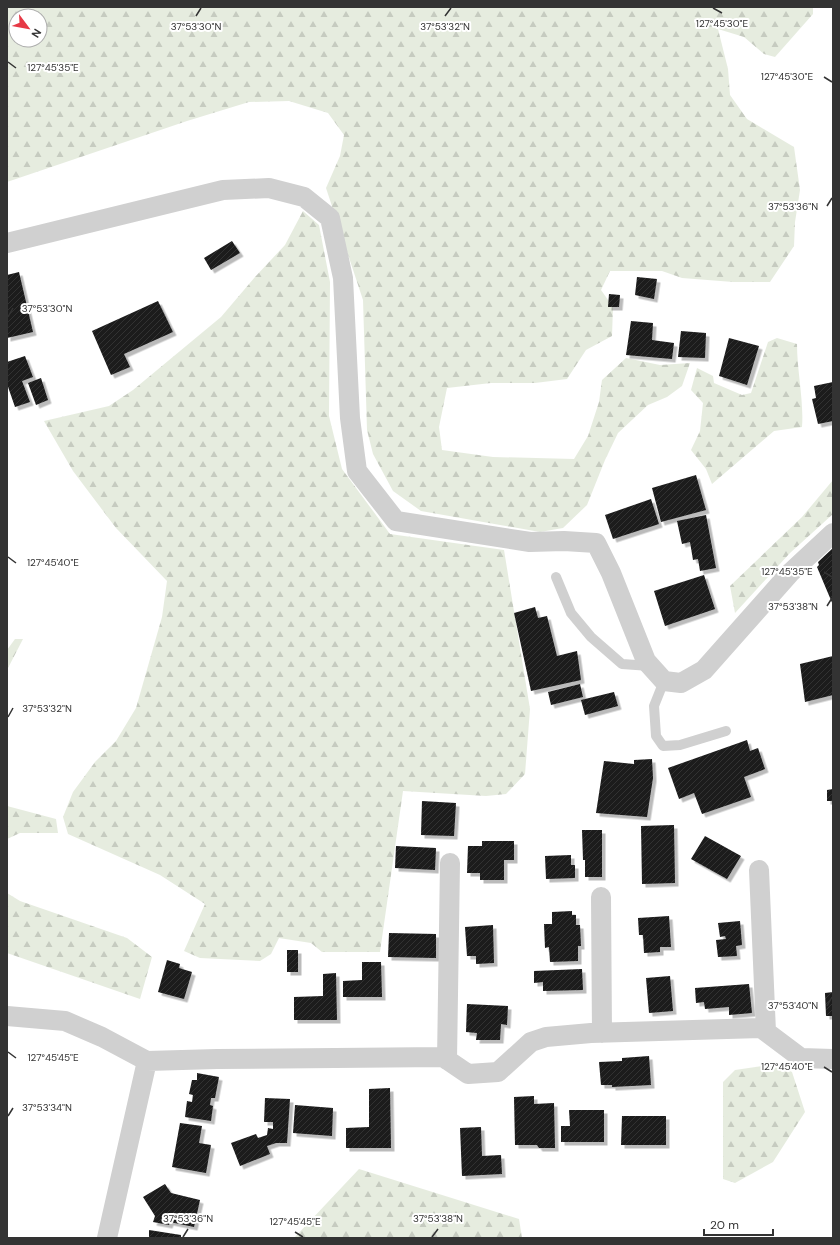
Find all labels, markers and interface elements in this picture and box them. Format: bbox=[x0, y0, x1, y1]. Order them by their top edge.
north arrow bbox=[8, 8, 48, 48]
text: 127°45'30"E bbox=[696, 17, 749, 30]
text: 37°53'30"N bbox=[171, 20, 221, 33]
text: 37°53'32"N bbox=[420, 20, 470, 33]
text: N bbox=[28, 26, 45, 40]
text: 127°45'35"E bbox=[27, 61, 79, 74]
text: 127°45'30"E bbox=[761, 70, 814, 83]
text: 37°53'36"N bbox=[768, 200, 818, 213]
text: 37°53'30"N bbox=[22, 302, 72, 315]
text: 127°45'40"E bbox=[27, 556, 79, 569]
text: 127°45'35"E bbox=[761, 565, 813, 578]
text: 37°53'38"N bbox=[768, 600, 818, 613]
text: 37°53'32"N bbox=[22, 702, 72, 715]
text: 37°53'40"N bbox=[768, 999, 818, 1012]
text: 127°45'45"E bbox=[27, 1051, 79, 1064]
text: 127°45'40"E bbox=[761, 1060, 813, 1073]
text: 37°53'34"N bbox=[22, 1101, 72, 1114]
scale bar bbox=[704, 1211, 773, 1237]
text: 37°53'36"N bbox=[163, 1212, 213, 1225]
text: 37°53'38"N bbox=[413, 1212, 463, 1225]
text: 127°45'45"E bbox=[269, 1215, 321, 1228]
text: 20 m bbox=[710, 1217, 739, 1233]

